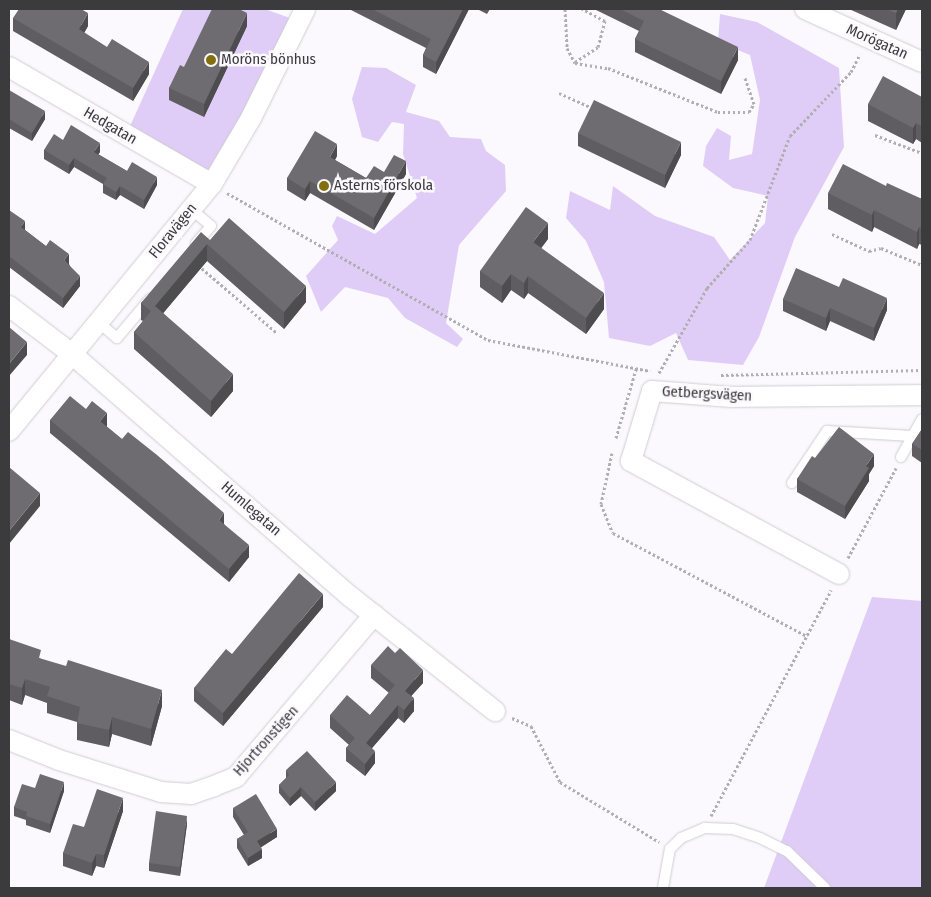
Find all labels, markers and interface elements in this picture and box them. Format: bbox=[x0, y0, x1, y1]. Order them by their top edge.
street label: Morögatan bbox=[843, 20, 911, 64]
place label: Moröns bönhus bbox=[221, 51, 316, 69]
marker: Moröns bönhus bbox=[205, 54, 217, 66]
street label: Hedgatan bbox=[80, 104, 140, 148]
place label: Asterns förskola bbox=[334, 177, 433, 195]
marker: Asterns förskola bbox=[318, 180, 330, 192]
street label: Floravägen bbox=[145, 200, 201, 262]
street label: Getbergsvägen bbox=[661, 383, 753, 405]
street label: Humlegatan bbox=[217, 478, 285, 540]
street label: Hjortronstigen bbox=[230, 702, 302, 780]

